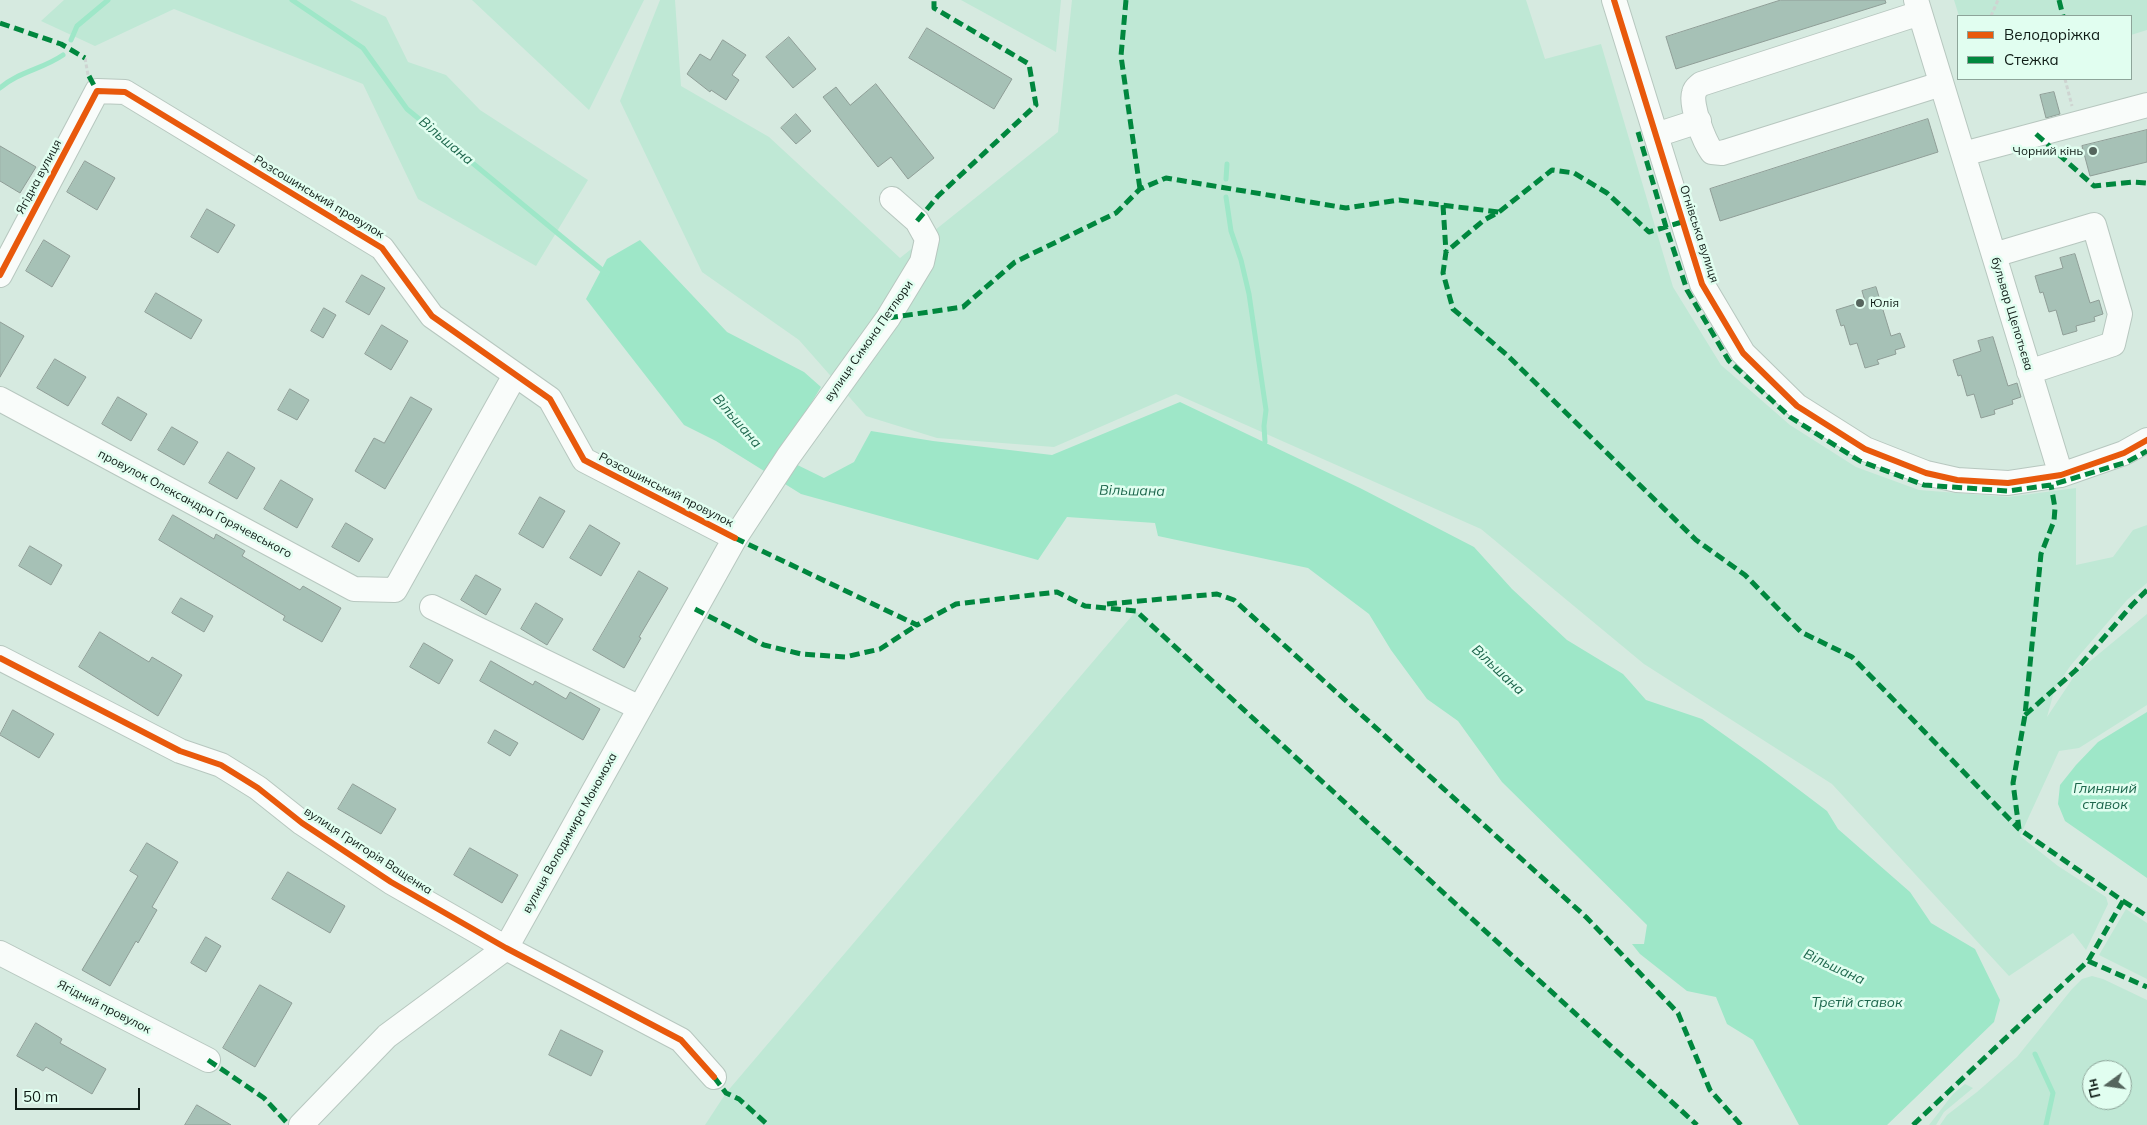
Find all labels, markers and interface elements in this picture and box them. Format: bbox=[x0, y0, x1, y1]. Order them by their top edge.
legend bbox=[1957, 15, 2132, 80]
text: Велодоріжка bbox=[2004, 25, 2100, 44]
text: Стежка bbox=[2004, 50, 2059, 69]
water label: Вільшана bbox=[415, 113, 477, 169]
street label: Ягідна вулиця bbox=[13, 137, 65, 217]
place label: Чорний кінь bbox=[2013, 144, 2083, 158]
marker: Чорний кінь bbox=[2087, 145, 2099, 157]
street label: Розсошинський провулок bbox=[251, 152, 387, 242]
street label: Огнівська вулиця bbox=[1676, 183, 1722, 285]
street label: бульвар Щепотьєва bbox=[1988, 256, 2036, 372]
street label: вулиця Симона Петлюри bbox=[822, 278, 916, 404]
place label: Юлія bbox=[1870, 296, 1899, 310]
marker: Юлія bbox=[1854, 297, 1866, 309]
water label: Вільшана bbox=[709, 391, 765, 451]
street label: провулок Олександра Горячевського bbox=[96, 447, 294, 561]
street label: Розсошинський провулок bbox=[596, 450, 736, 530]
water label: Вільшана bbox=[1099, 482, 1165, 500]
water label: Вільшана bbox=[1468, 641, 1528, 699]
street label: вулиця Володимира Мономаха bbox=[520, 750, 620, 916]
water label: Глиняний ставок bbox=[2073, 781, 2137, 814]
street label: вулиця Григорія Ващенка bbox=[301, 804, 435, 898]
water label: Вільшана bbox=[1801, 945, 1867, 989]
street label: Ягідний провулок bbox=[55, 977, 153, 1037]
water label: Третій ставок bbox=[1812, 995, 1902, 1011]
north arrow bbox=[2082, 1060, 2132, 1110]
text: Пн bbox=[2082, 1077, 2105, 1100]
scale bar bbox=[18, 1078, 142, 1110]
text: 50 m bbox=[23, 1087, 58, 1106]

